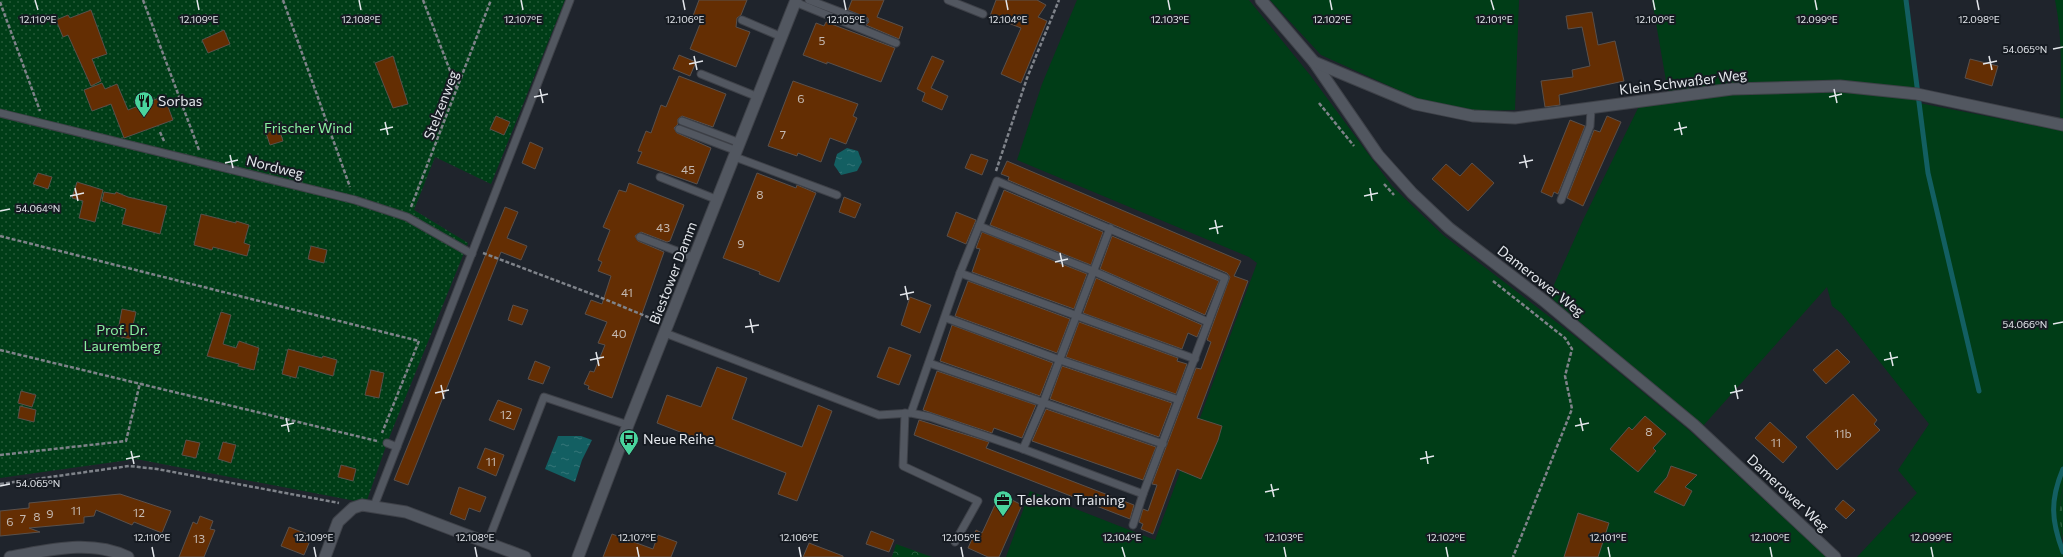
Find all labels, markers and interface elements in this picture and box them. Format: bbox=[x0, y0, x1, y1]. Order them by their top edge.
text: 12.110°E bbox=[19, 13, 57, 25]
text: 12.109°E bbox=[180, 13, 219, 25]
text: 12.108°E bbox=[342, 13, 381, 25]
text: 12.107°E bbox=[504, 13, 542, 25]
text: 12.106°E bbox=[666, 13, 705, 25]
text: 12.105°E bbox=[827, 13, 865, 25]
text: 12.104°E bbox=[989, 13, 1027, 25]
text: 12.103°E bbox=[1151, 13, 1189, 25]
text: 12.102°E bbox=[1313, 13, 1351, 25]
text: 12.101°E bbox=[1475, 13, 1513, 25]
text: 12.100°E bbox=[1635, 13, 1675, 25]
text: 12.099°E bbox=[1796, 13, 1838, 25]
text: 12.098°E bbox=[1958, 13, 2000, 25]
house number: 5 bbox=[819, 33, 826, 47]
text: 54.065°N bbox=[2003, 43, 2047, 55]
street label: Klein Schwaßer Weg bbox=[1618, 65, 1748, 98]
street label: Stelzenweg bbox=[420, 67, 462, 142]
restaurant icon: Sorbas bbox=[133, 90, 155, 118]
house number: 6 bbox=[797, 91, 805, 105]
place label: Sorbas bbox=[158, 92, 202, 109]
park label: Frischer Wind bbox=[264, 119, 352, 136]
house number: 7 bbox=[780, 127, 786, 141]
street label: Nordweg bbox=[245, 151, 306, 182]
house number: 45 bbox=[681, 162, 695, 176]
house number: 8 bbox=[756, 187, 764, 201]
text: 54.064°N bbox=[16, 202, 60, 214]
street label: Biestower Damm bbox=[645, 219, 700, 327]
house number: 43 bbox=[656, 220, 670, 234]
house number: 9 bbox=[737, 236, 745, 250]
street label: Damerower Weg bbox=[1494, 241, 1588, 320]
house number: 41 bbox=[621, 285, 633, 299]
text: 54.066°N bbox=[2003, 318, 2047, 330]
park label: Prof. Dr. Lauremberg bbox=[84, 321, 161, 354]
house number: 40 bbox=[611, 326, 627, 340]
house number: 12 bbox=[500, 407, 512, 421]
house number: 8 bbox=[1645, 424, 1653, 438]
house number: 11b bbox=[1834, 426, 1852, 440]
bus stop icon: Neue Reihe bbox=[618, 428, 640, 456]
place label: Neue Reihe bbox=[643, 430, 714, 447]
house number: 11 bbox=[1771, 435, 1781, 449]
street label: Damerower Weg bbox=[1744, 450, 1833, 535]
house number: 11 bbox=[486, 454, 496, 468]
text: 54.065°N bbox=[16, 477, 60, 489]
office icon: Telekom Training bbox=[992, 489, 1014, 517]
place label: Telekom Training bbox=[1017, 491, 1126, 508]
house number: 11 bbox=[71, 503, 81, 517]
house number: 12 bbox=[133, 505, 145, 519]
house number: 9 bbox=[46, 506, 54, 520]
house number: 8 bbox=[33, 509, 41, 523]
house number: 7 bbox=[20, 511, 26, 525]
house number: 6 bbox=[6, 514, 14, 528]
text: 12.110°E bbox=[133, 531, 171, 543]
house number: 13 bbox=[193, 531, 205, 545]
text: 12.109°E bbox=[295, 531, 334, 543]
text: 12.108°E bbox=[456, 531, 495, 543]
text: 12.107°E bbox=[618, 531, 656, 543]
text: 12.106°E bbox=[780, 531, 819, 543]
text: 12.105°E bbox=[942, 531, 980, 543]
text: 12.104°E bbox=[1103, 531, 1141, 543]
text: 12.103°E bbox=[1265, 531, 1303, 543]
text: 12.102°E bbox=[1427, 531, 1465, 543]
text: 12.101°E bbox=[1589, 531, 1627, 543]
text: 12.100°E bbox=[1750, 531, 1790, 543]
text: 12.099°E bbox=[1910, 531, 1952, 543]

